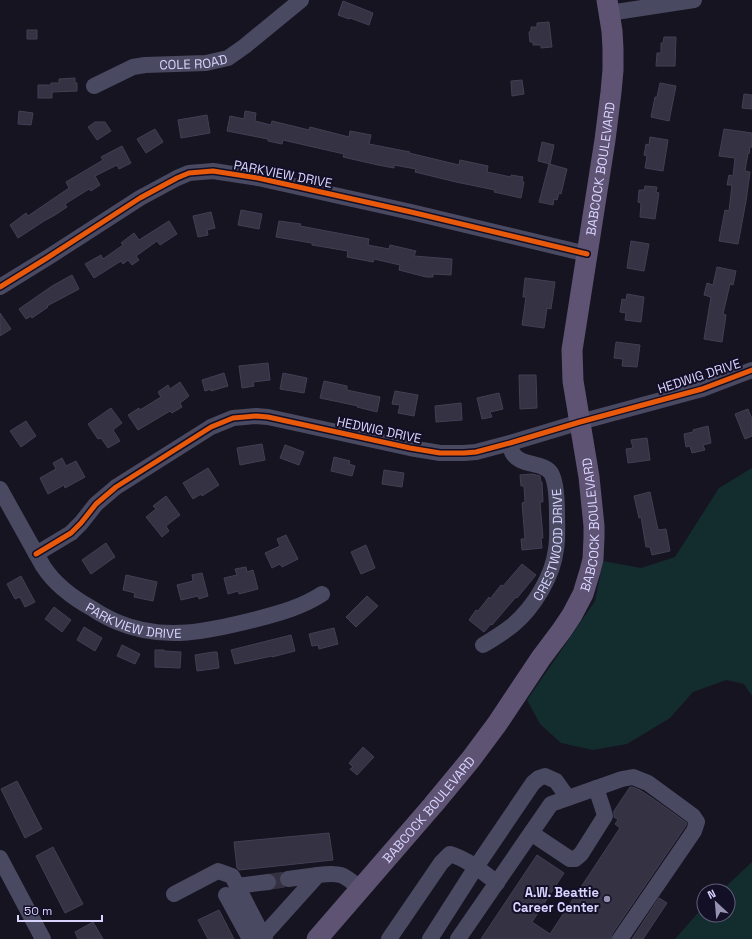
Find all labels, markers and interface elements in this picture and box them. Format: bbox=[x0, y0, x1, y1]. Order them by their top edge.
street label: COLE ROAD bbox=[159, 50, 229, 73]
street label: BABCOCK BOULEVARD bbox=[582, 101, 618, 237]
street label: PARKVIEW DRIVE bbox=[232, 156, 334, 192]
street label: HEDWIG DRIVE bbox=[655, 355, 743, 397]
street label: HEDWIG DRIVE bbox=[335, 413, 423, 447]
street label: BABCOCK BOULEVARD bbox=[576, 457, 603, 594]
street label: CRESTWOOD DRIVE bbox=[529, 488, 566, 604]
street label: PARKVIEW DRIVE bbox=[83, 598, 182, 642]
street label: BABCOCK BOULEVARD bbox=[378, 752, 479, 866]
north arrow bbox=[696, 883, 736, 923]
place label: A.W. Beattie Career Center bbox=[513, 884, 599, 916]
text: N bbox=[705, 886, 718, 902]
marker: A.W. Beattie Career Center bbox=[602, 894, 612, 904]
scale bar bbox=[18, 897, 102, 923]
text: 50 m bbox=[24, 903, 52, 919]

